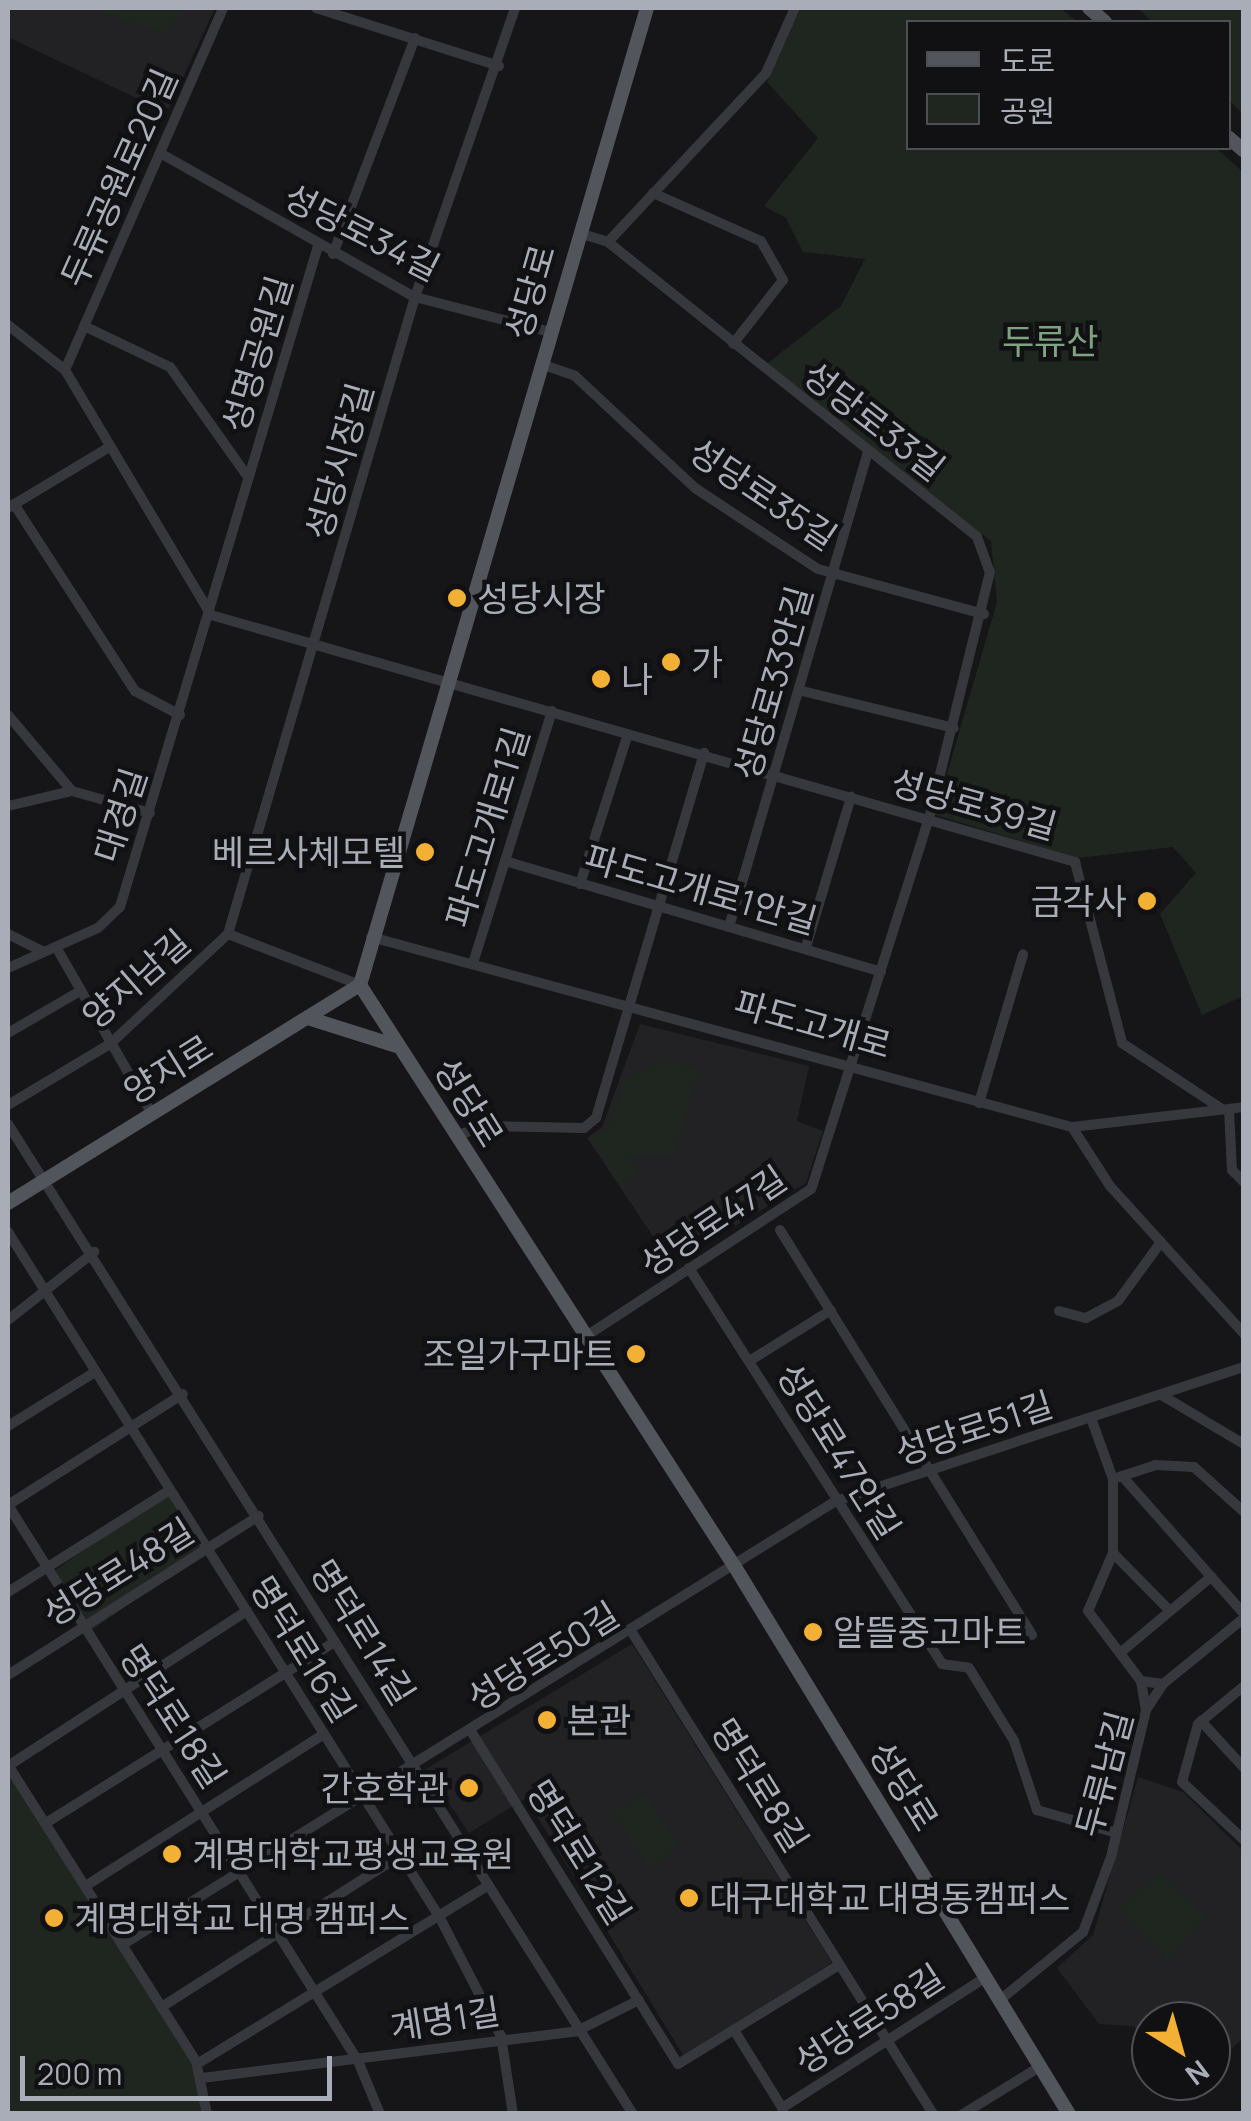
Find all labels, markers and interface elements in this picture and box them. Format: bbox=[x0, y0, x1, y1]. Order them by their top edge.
legend bbox=[906, 20, 1231, 150]
text: 도로 bbox=[1000, 40, 1055, 81]
street label: 두류공원로20길 bbox=[52, 62, 186, 294]
text: 공원 bbox=[1000, 90, 1055, 131]
street label: 성당로34길 bbox=[277, 175, 447, 289]
street label: 성당로 bbox=[497, 240, 563, 344]
street label: 성명공원길 bbox=[213, 271, 301, 437]
park label: 두류산 bbox=[1002, 320, 1098, 362]
street label: 성당로33길 bbox=[795, 353, 953, 489]
street label: 성당시장길 bbox=[297, 378, 381, 544]
street label: 성당로35길 bbox=[681, 430, 845, 558]
place label: 성당시장 bbox=[477, 577, 606, 619]
street label: 성당로33안길 bbox=[725, 581, 821, 785]
marker: 성당시장 bbox=[446, 587, 468, 609]
place label: 가 bbox=[691, 641, 723, 683]
marker: 가 bbox=[660, 651, 682, 673]
place label: 나 bbox=[621, 658, 653, 700]
marker: 나 bbox=[590, 668, 612, 690]
street label: 파도고개로1길 bbox=[437, 722, 537, 932]
street label: 성당로39길 bbox=[887, 760, 1061, 848]
street label: 대경길 bbox=[85, 763, 155, 867]
place label: 베르사체모텔 bbox=[212, 831, 405, 873]
street label: 파도고개로1안길 bbox=[580, 836, 822, 942]
marker: 베르사체모텔 bbox=[414, 841, 436, 863]
place label: 금각사 bbox=[1030, 880, 1127, 922]
marker: 금각사 bbox=[1136, 890, 1158, 912]
street label: 양지남길 bbox=[74, 921, 198, 1037]
street label: 파도고개로 bbox=[730, 982, 896, 1066]
street label: 양지로 bbox=[116, 1026, 220, 1112]
street label: 성당로 bbox=[426, 1050, 512, 1154]
street label: 성당로47길 bbox=[632, 1157, 794, 1285]
place label: 조일가구마트 bbox=[423, 1333, 616, 1375]
marker: 조일가구마트 bbox=[625, 1343, 647, 1365]
street label: 성당로47안길 bbox=[768, 1355, 910, 1547]
street label: 성당로51길 bbox=[890, 1383, 1058, 1473]
street label: 성당로48길 bbox=[35, 1509, 201, 1635]
street label: 명덕로14길 bbox=[302, 1552, 424, 1712]
street label: 명덕로16길 bbox=[242, 1568, 364, 1730]
street label: 성당로50길 bbox=[460, 1593, 626, 1719]
place label: 알뜰중고마트 bbox=[833, 1611, 1026, 1653]
marker: 알뜰중고마트 bbox=[802, 1621, 824, 1643]
street label: 명덕로18길 bbox=[111, 1636, 235, 1796]
place label: 본관 bbox=[567, 1699, 631, 1741]
street label: 두류남길 bbox=[1067, 1706, 1141, 1842]
marker: 본관 bbox=[536, 1709, 558, 1731]
street label: 명덕로8길 bbox=[703, 1711, 817, 1859]
street label: 성당로 bbox=[861, 1734, 947, 1838]
place label: 간호학관 bbox=[320, 1767, 449, 1809]
street label: 명덕로12길 bbox=[518, 1772, 640, 1932]
marker: 간호학관 bbox=[458, 1777, 480, 1799]
place label: 계명대학교평생교육원 bbox=[192, 1833, 514, 1875]
marker: 계명대학교평생교육원 bbox=[161, 1843, 183, 1865]
place label: 대구대학교 대명동캠퍼스 bbox=[709, 1877, 1070, 1919]
marker: 대구대학교 대명동캠퍼스 bbox=[678, 1887, 700, 1909]
place label: 계명대학교 대명 캠퍼스 bbox=[74, 1897, 410, 1939]
marker: 계명대학교 대명 캠퍼스 bbox=[43, 1907, 65, 1929]
street label: 성당로58길 bbox=[787, 1955, 951, 2083]
street label: 계명1길 bbox=[387, 1990, 503, 2048]
north arrow bbox=[1131, 2001, 1231, 2101]
scale bar bbox=[25, 2036, 338, 2098]
text: N bbox=[1178, 2052, 1217, 2095]
text: 200 m bbox=[37, 2053, 122, 2094]

